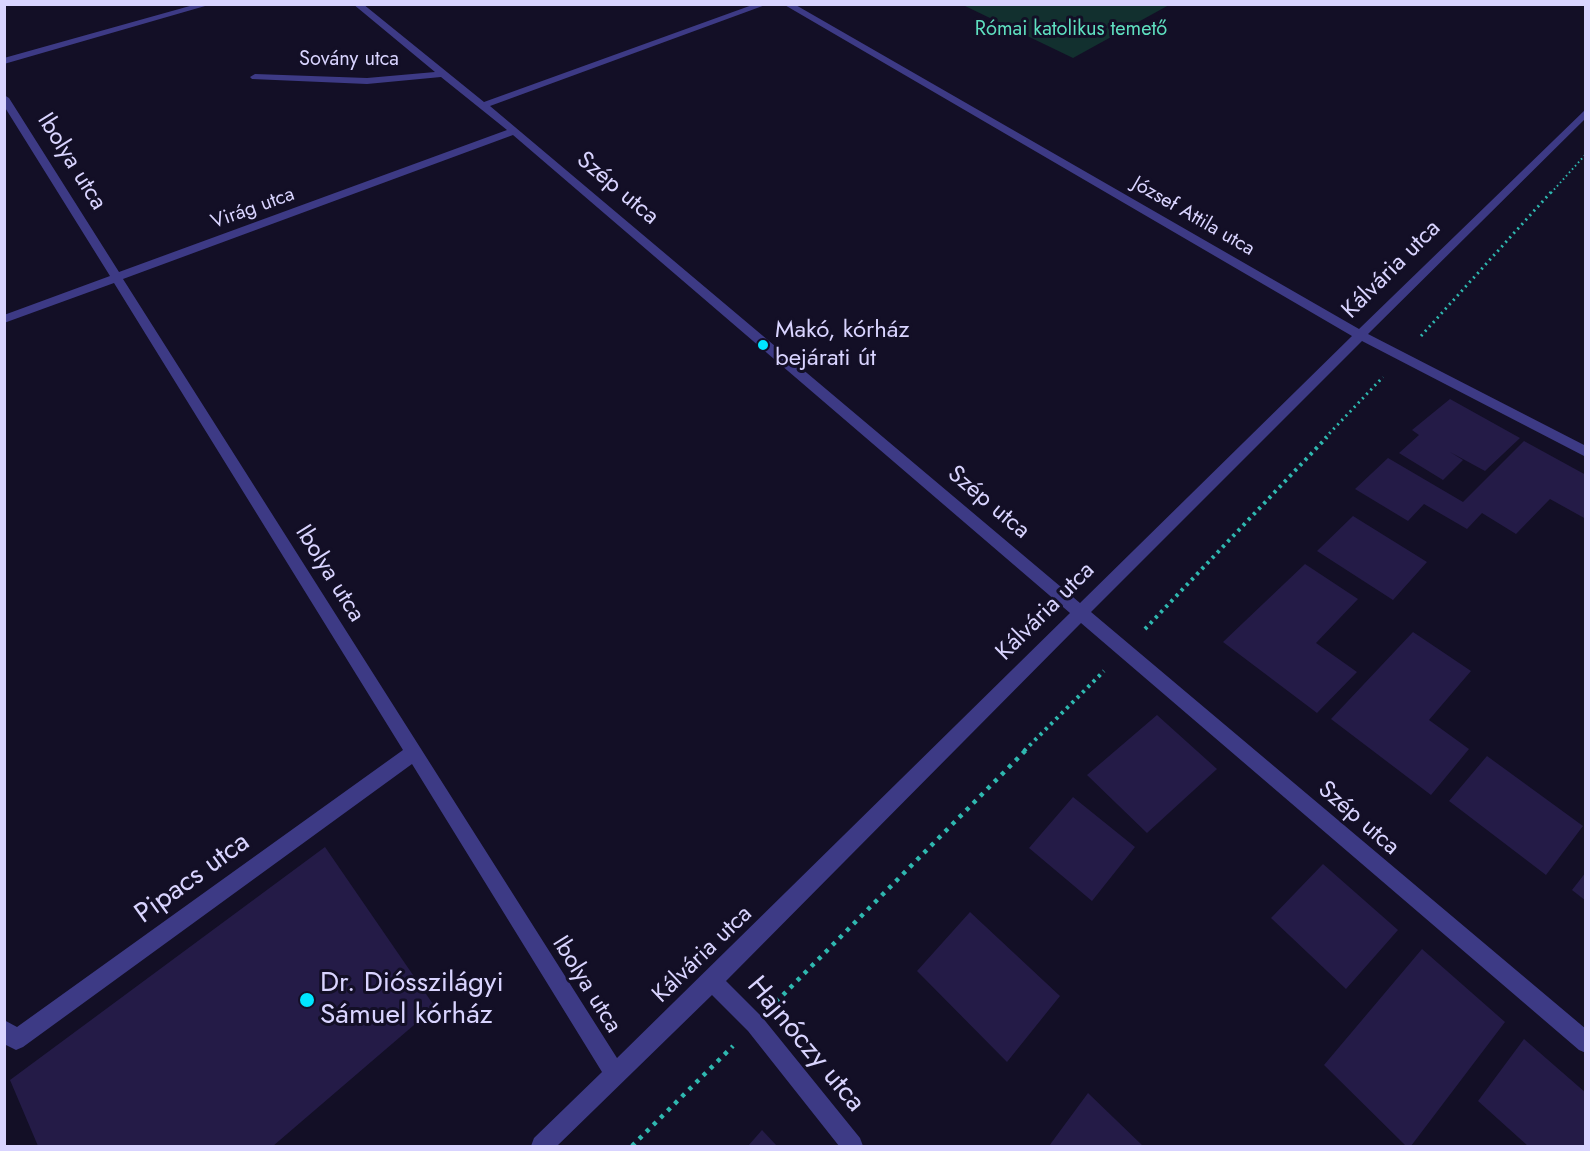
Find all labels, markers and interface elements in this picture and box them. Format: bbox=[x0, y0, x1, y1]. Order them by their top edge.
park label: Római katolikus temető bbox=[975, 18, 1167, 42]
street label: Sovány utca bbox=[299, 48, 399, 72]
street label: Ibolya utca bbox=[30, 108, 112, 216]
street label: Szép utca bbox=[570, 146, 664, 232]
street label: József Attila utca bbox=[1128, 172, 1258, 262]
street label: Virág utca bbox=[208, 183, 298, 235]
street label: Kálvária utca bbox=[1337, 215, 1447, 325]
place label: Makó, kórház bejárati út bbox=[775, 317, 909, 373]
marker: Makó, kórház bejárati út bbox=[756, 338, 770, 352]
street label: Szép utca bbox=[941, 460, 1035, 546]
street label: Ibolya utca bbox=[288, 520, 370, 628]
street label: Kálvária utca bbox=[991, 557, 1101, 667]
street label: Szép utca bbox=[1311, 776, 1405, 862]
street label: Pipacs utca bbox=[129, 826, 257, 932]
street label: Kálvária utca bbox=[647, 900, 759, 1010]
street label: Ibolya utca bbox=[545, 931, 627, 1039]
place label: Dr. Diósszilágyi Sámuel kórház bbox=[320, 967, 504, 1033]
street label: Hajnóczy utca bbox=[739, 971, 871, 1119]
marker: Dr. Diósszilágyi Sámuel kórház bbox=[298, 991, 316, 1009]

